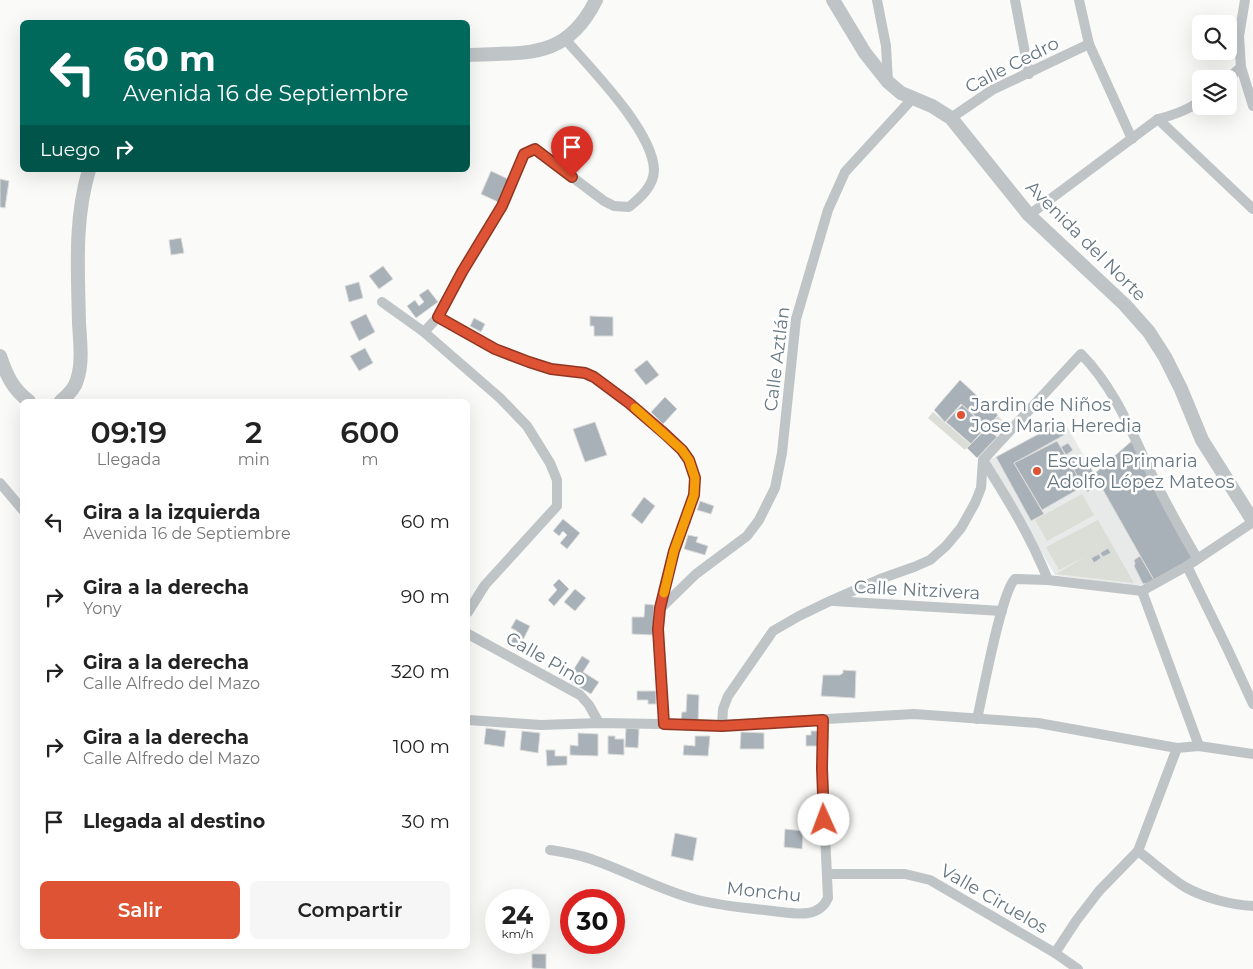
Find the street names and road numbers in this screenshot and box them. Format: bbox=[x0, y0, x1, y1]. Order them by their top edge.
street label: Calle Cedro bbox=[961, 32, 1063, 98]
street label: Avenida del Norte bbox=[1021, 176, 1151, 306]
street label: Calle Aztlán bbox=[760, 305, 794, 413]
street label: Calle Nitzivera bbox=[853, 576, 981, 604]
street label: Calle Pino bbox=[502, 627, 590, 691]
street label: Valle Ciruelos bbox=[936, 859, 1052, 939]
street label: Monchu bbox=[726, 877, 802, 907]

